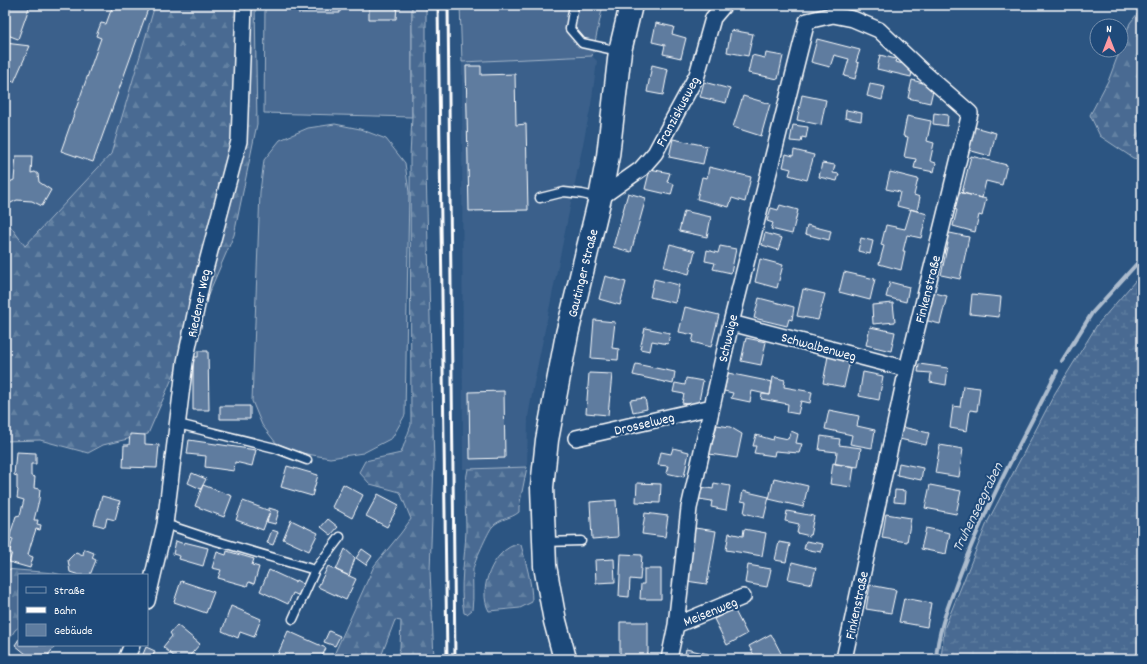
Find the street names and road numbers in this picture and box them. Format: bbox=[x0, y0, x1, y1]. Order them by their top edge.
street label: Franziskusweg bbox=[652, 73, 706, 151]
street label: Gautinger Straße bbox=[563, 227, 605, 320]
street label: Finkenstraße bbox=[911, 253, 947, 326]
street label: Riedener Weg bbox=[183, 267, 217, 340]
street label: Schwaige bbox=[714, 312, 744, 364]
street label: Schwalbenweg bbox=[779, 328, 858, 368]
street label: Drosselweg bbox=[612, 408, 677, 442]
street label: Finkenstraße bbox=[841, 569, 875, 641]
street label: Meisenweg bbox=[681, 593, 741, 633]

